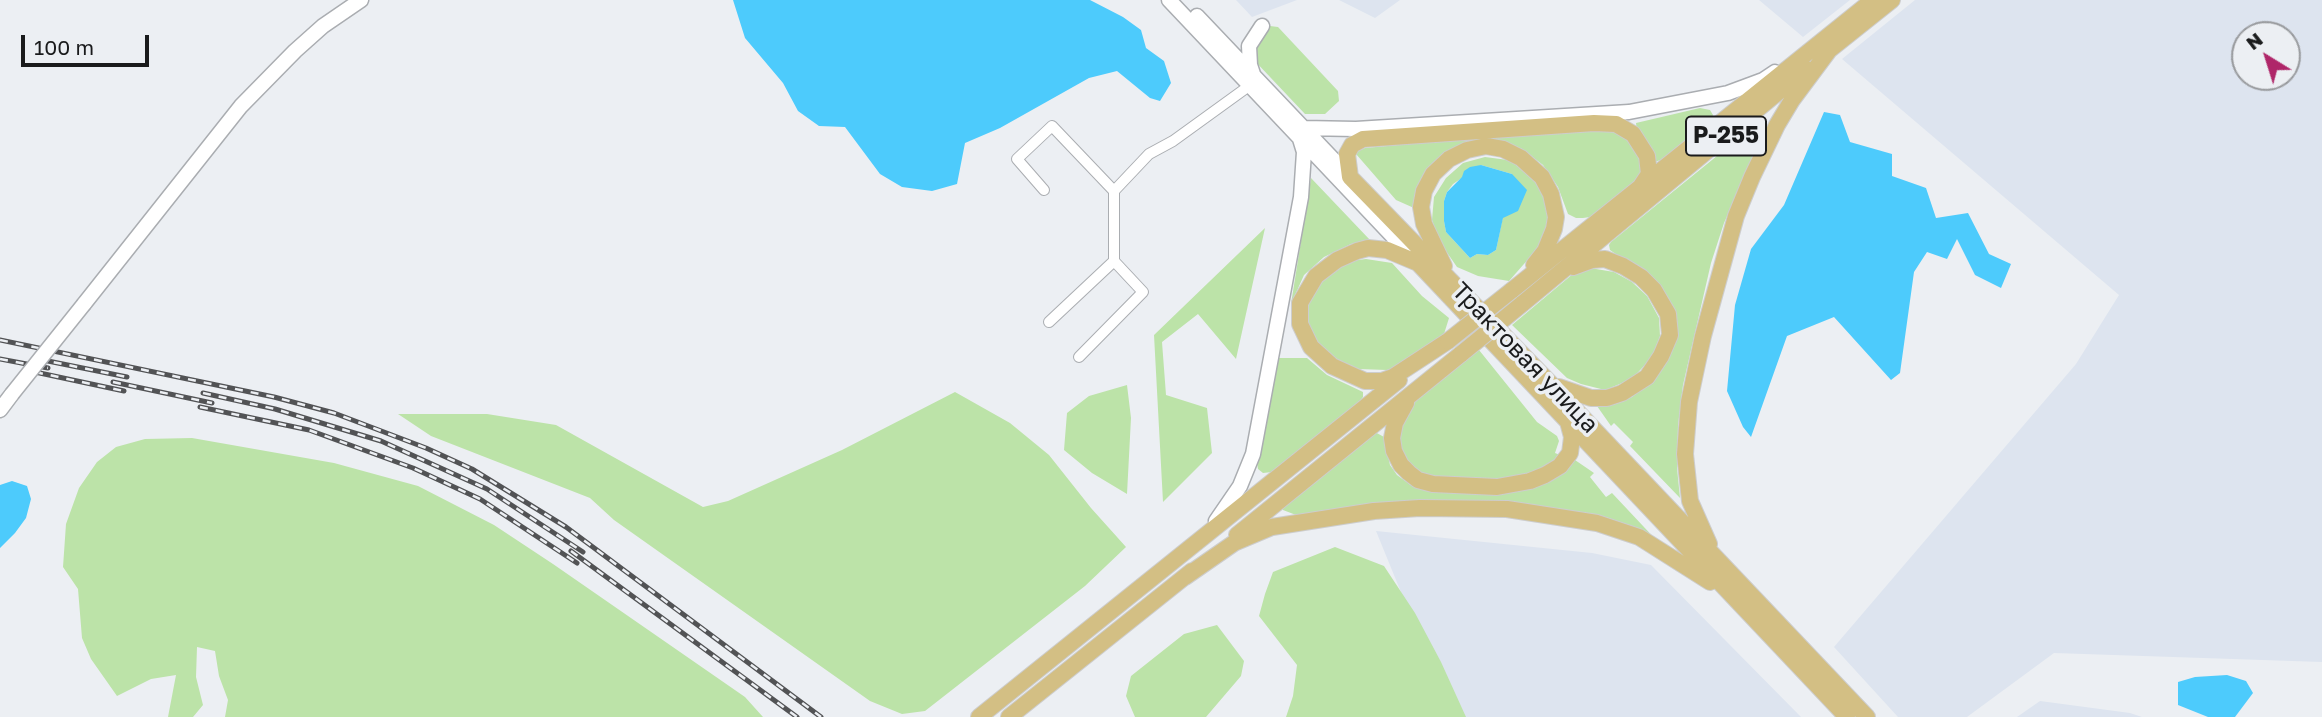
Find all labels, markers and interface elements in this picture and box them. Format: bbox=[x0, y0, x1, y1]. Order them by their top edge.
scale bar bbox=[24, 21, 152, 65]
north arrow bbox=[2231, 21, 2301, 91]
text: N bbox=[2241, 27, 2267, 54]
text: 100 m bbox=[34, 34, 94, 60]
road number: Р-255 bbox=[1686, 116, 1766, 155]
street label: Трактовая улица bbox=[1446, 277, 1604, 439]

